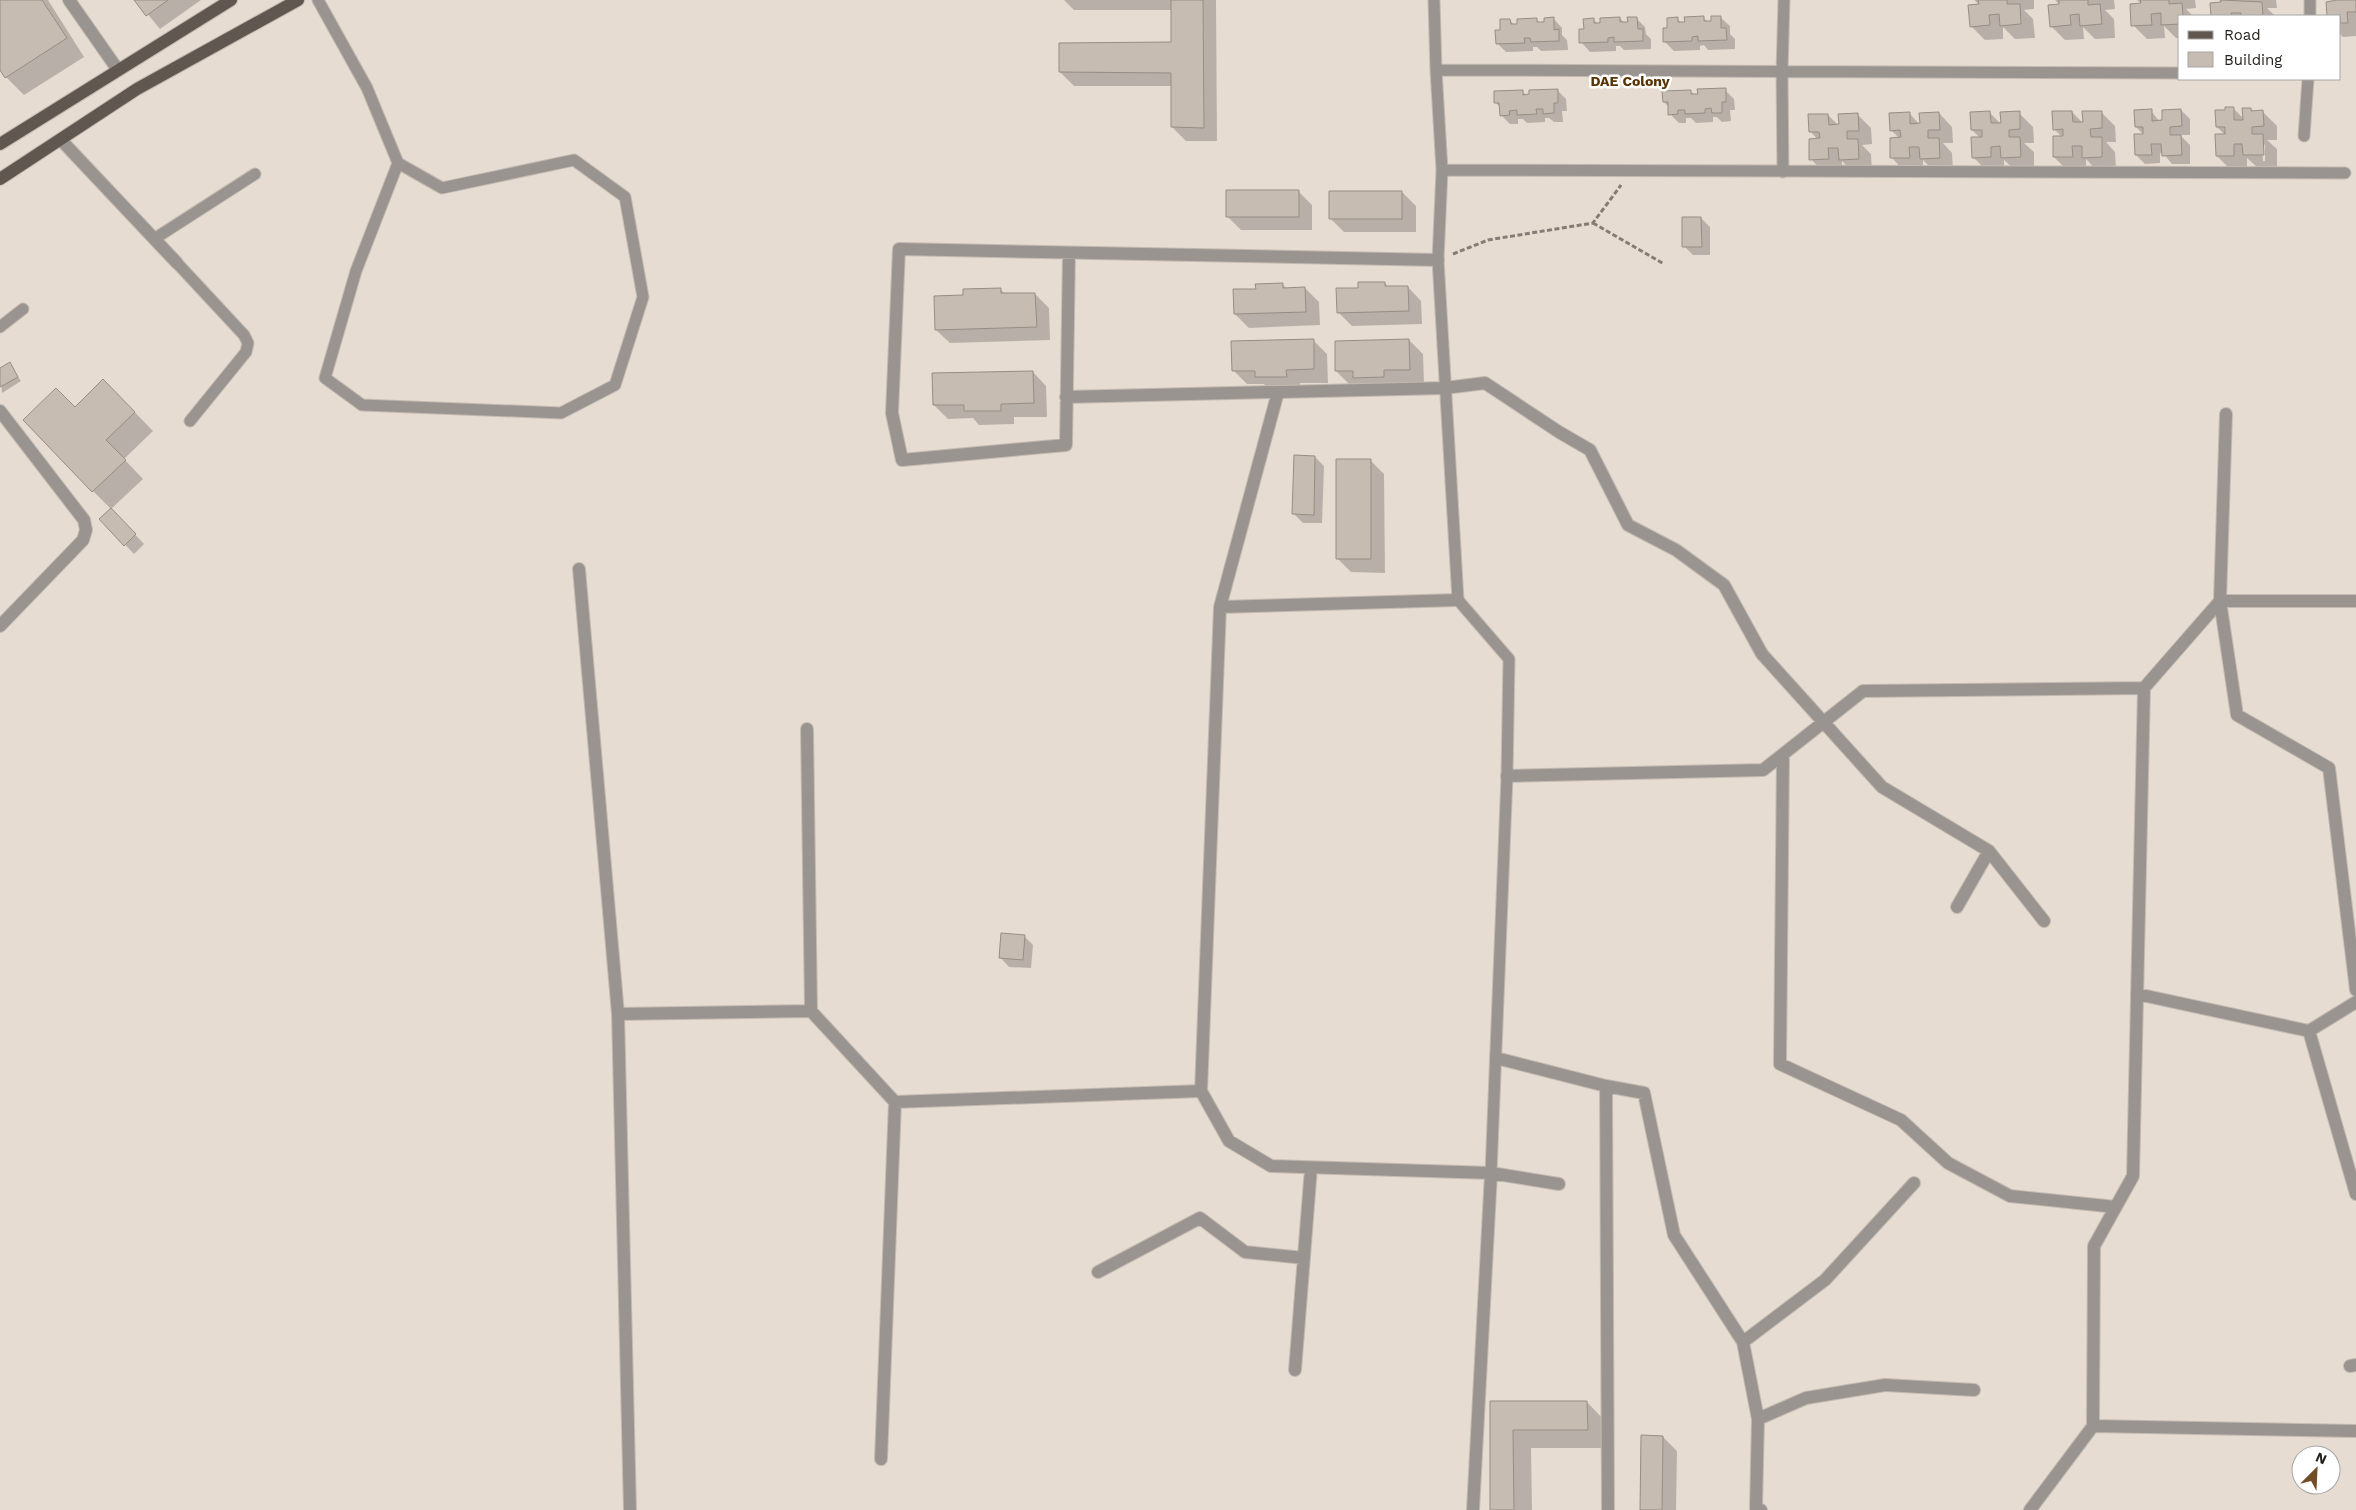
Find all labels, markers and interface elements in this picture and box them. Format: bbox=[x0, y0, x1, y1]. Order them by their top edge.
legend bbox=[2178, 15, 2341, 80]
text: Road bbox=[2224, 26, 2261, 44]
text: Building bbox=[2224, 51, 2282, 69]
district label: DAE Colony bbox=[1590, 73, 1670, 89]
north arrow bbox=[2291, 1445, 2341, 1495]
text: N bbox=[2313, 1449, 2329, 1468]

